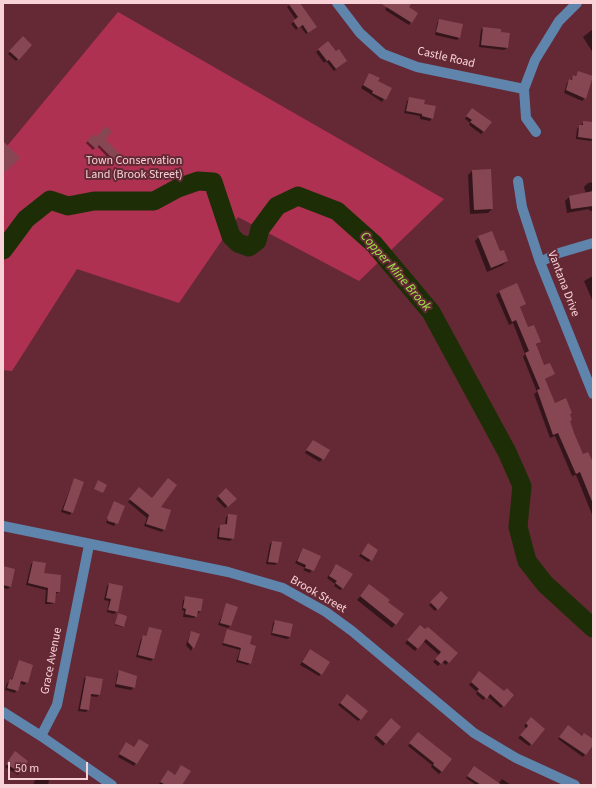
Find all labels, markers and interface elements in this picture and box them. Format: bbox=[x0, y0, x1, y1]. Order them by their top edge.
street label: Castle Road bbox=[416, 44, 476, 72]
park label: Town Conservation Land (Brook Street) bbox=[85, 154, 183, 182]
water label: Copper Mine Brook bbox=[356, 229, 434, 315]
street label: Vantana Drive bbox=[544, 249, 582, 319]
street label: Brook Street bbox=[287, 573, 349, 617]
street label: Grace Avenue bbox=[38, 626, 66, 696]
scale bar bbox=[10, 754, 90, 780]
text: 50 m bbox=[15, 760, 39, 777]

